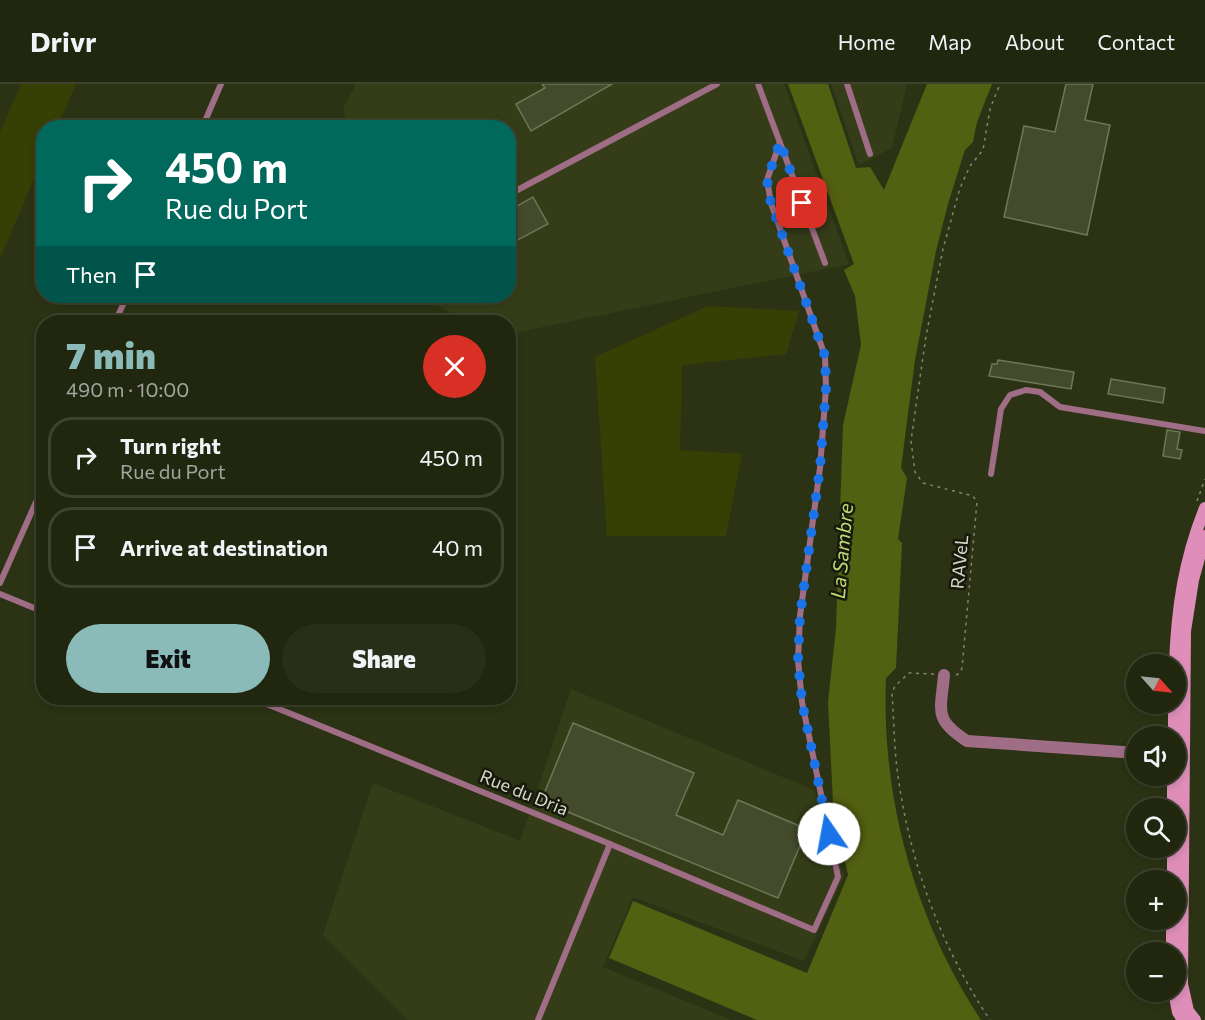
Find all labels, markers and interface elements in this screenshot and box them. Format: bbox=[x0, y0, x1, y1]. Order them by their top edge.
text: Drivr bbox=[30, 24, 97, 58]
text: Home bbox=[838, 29, 895, 54]
text: Map bbox=[928, 29, 972, 54]
text: About bbox=[1005, 29, 1064, 54]
text: Contact bbox=[1097, 29, 1175, 54]
text: 450 m bbox=[165, 140, 288, 192]
icon: right bbox=[66, 144, 144, 222]
pin bbox=[776, 177, 827, 228]
icon: arrive bbox=[785, 186, 818, 219]
text: Rue du Port bbox=[165, 192, 308, 225]
icon: arrive bbox=[129, 258, 162, 291]
text: Then bbox=[66, 261, 117, 288]
text: 7 min bbox=[66, 332, 156, 376]
button: close bbox=[423, 335, 486, 398]
text: 490 m · 10:00 bbox=[66, 377, 189, 401]
text: Turn right bbox=[120, 432, 221, 459]
icon: right bbox=[69, 441, 102, 474]
text: 450 m bbox=[419, 444, 483, 471]
text: Rue du Port bbox=[120, 459, 226, 483]
water label: La Sambre bbox=[825, 502, 857, 599]
icon: arrive bbox=[69, 531, 102, 564]
text: Arrive at destination bbox=[120, 534, 328, 561]
text: 40 m bbox=[432, 534, 483, 561]
street label: RAVeL bbox=[946, 534, 972, 590]
button: Exit bbox=[66, 624, 270, 693]
button: Share bbox=[282, 624, 486, 693]
north arrow bbox=[1126, 654, 1186, 714]
map controls bbox=[1126, 654, 1186, 1002]
button: sound bbox=[1126, 726, 1186, 786]
street label: Rue du Dria bbox=[477, 764, 572, 820]
button: search bbox=[1126, 798, 1186, 858]
position arrow bbox=[797, 802, 861, 866]
button: + bbox=[1126, 870, 1186, 930]
button: − bbox=[1126, 942, 1186, 1002]

